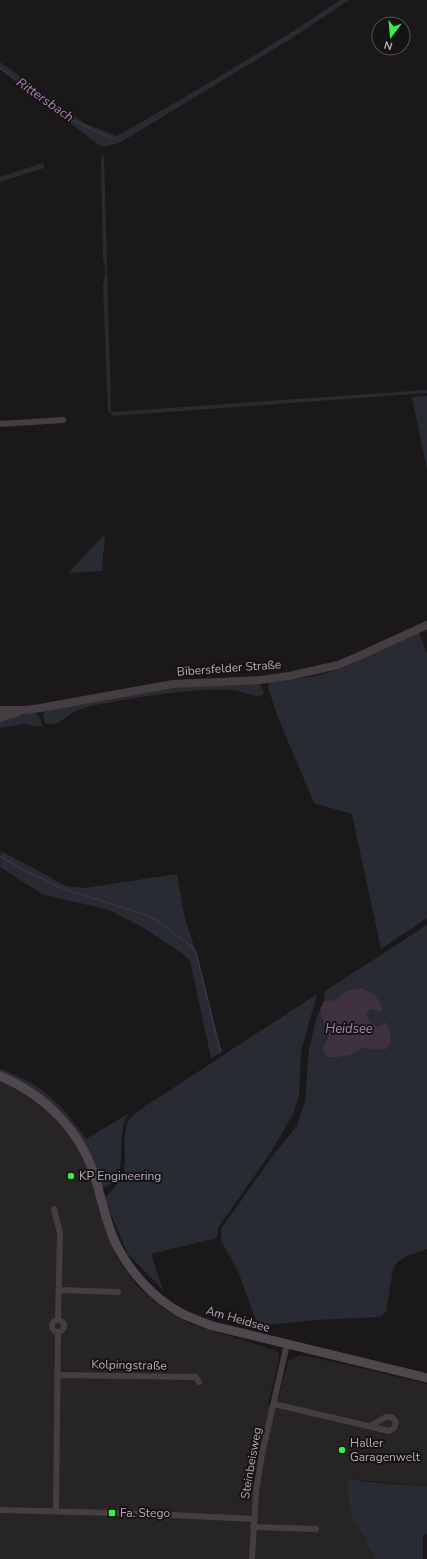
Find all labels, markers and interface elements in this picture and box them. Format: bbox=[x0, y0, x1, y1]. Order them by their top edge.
north arrow bbox=[371, 16, 411, 56]
text: N bbox=[382, 37, 394, 53]
water label: Rittersbach bbox=[13, 74, 77, 126]
street label: Bibersfelder Straße bbox=[176, 656, 282, 680]
water label: Heidsee bbox=[325, 1020, 373, 1038]
place label: KP Engineering bbox=[79, 1168, 161, 1184]
marker: KP Engineering bbox=[66, 1171, 76, 1181]
street label: Am Heidsee bbox=[204, 1302, 272, 1336]
street label: Kolpingstraße bbox=[91, 1356, 167, 1374]
street label: Steinbeisweg bbox=[237, 1426, 265, 1500]
place label: Haller Garagenwelt bbox=[350, 1435, 421, 1465]
marker: Haller Garagenwelt bbox=[337, 1445, 347, 1455]
place label: Fa. Stego bbox=[120, 1505, 170, 1521]
marker: Fa. Stego bbox=[107, 1508, 117, 1518]

